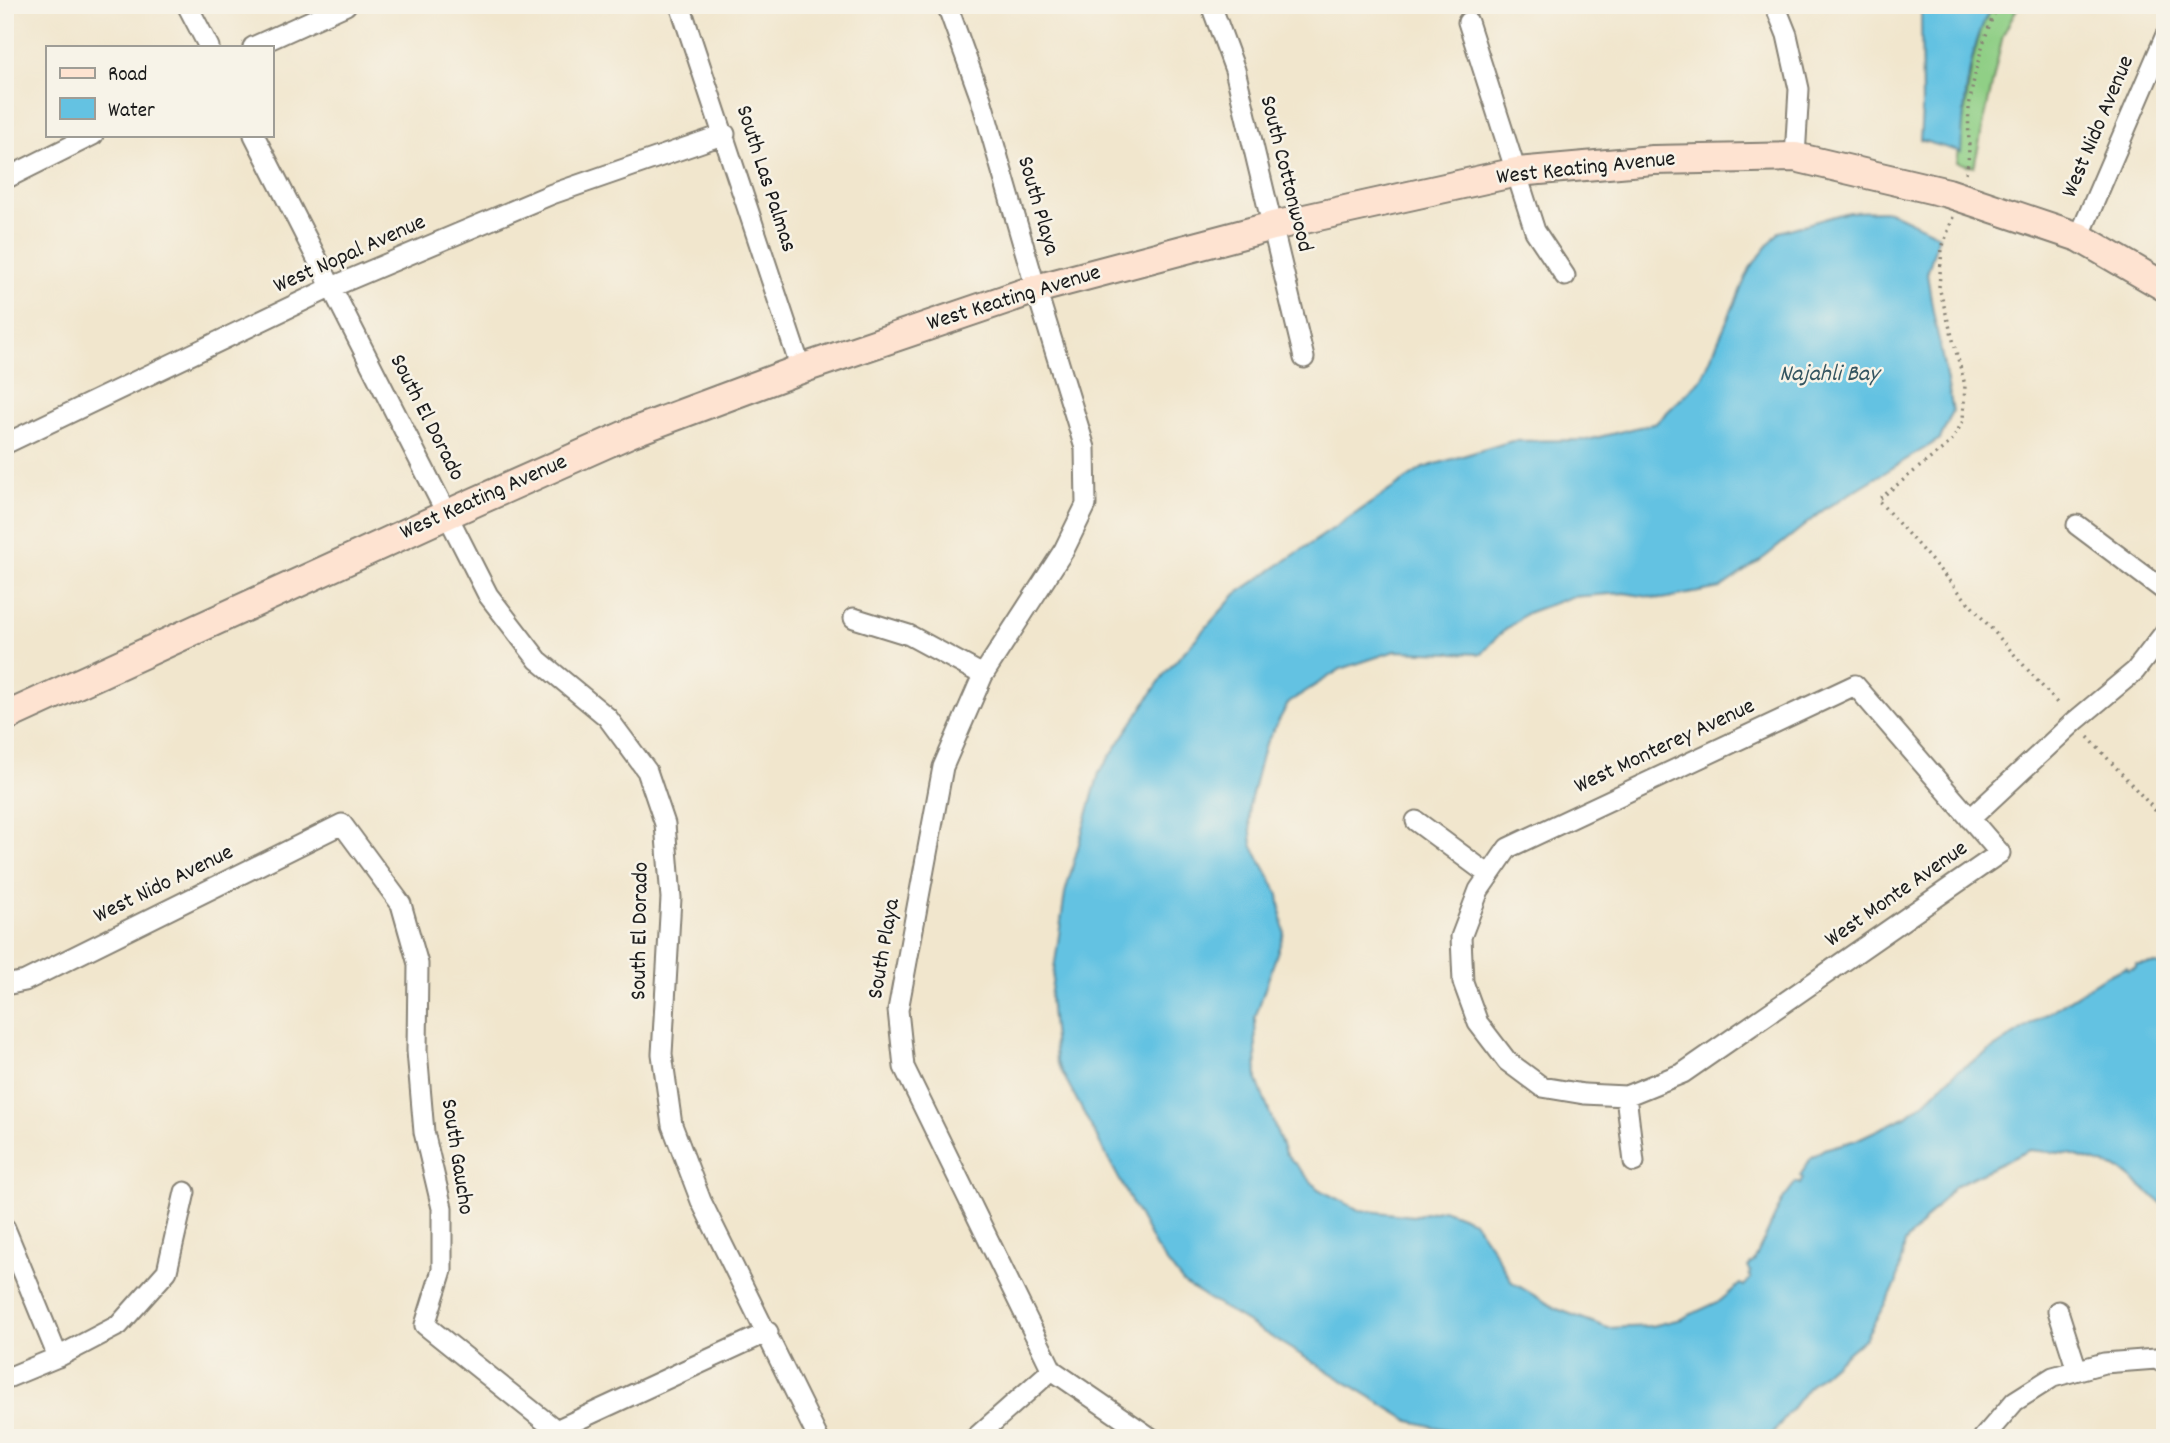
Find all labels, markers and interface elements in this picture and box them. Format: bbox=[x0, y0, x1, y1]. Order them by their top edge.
legend bbox=[46, 46, 273, 136]
street label: West Nido Avenue bbox=[2054, 51, 2144, 203]
text: Road bbox=[108, 61, 147, 91]
street label: South Cottonwood bbox=[1250, 92, 1320, 256]
text: Water bbox=[108, 97, 155, 127]
street label: South Las Palmas bbox=[726, 101, 804, 257]
street label: West Keating Avenue bbox=[1495, 143, 1677, 195]
street label: South Playa bbox=[1007, 153, 1067, 260]
street label: West Nopal Avenue bbox=[269, 207, 431, 303]
street label: West Keating Avenue bbox=[923, 257, 1105, 341]
street label: South El Dorado bbox=[380, 349, 472, 487]
water label: Najahli Bay bbox=[1779, 358, 1882, 392]
street label: West Keating Avenue bbox=[395, 446, 573, 550]
street label: West Monterey Avenue bbox=[1569, 691, 1761, 803]
street label: West Monte Avenue bbox=[1819, 833, 1975, 957]
street label: West Nido Avenue bbox=[89, 837, 239, 933]
street label: South El Dorado bbox=[623, 862, 659, 1000]
street label: South Playa bbox=[860, 895, 910, 1002]
street label: South Gaucho bbox=[431, 1097, 481, 1217]

